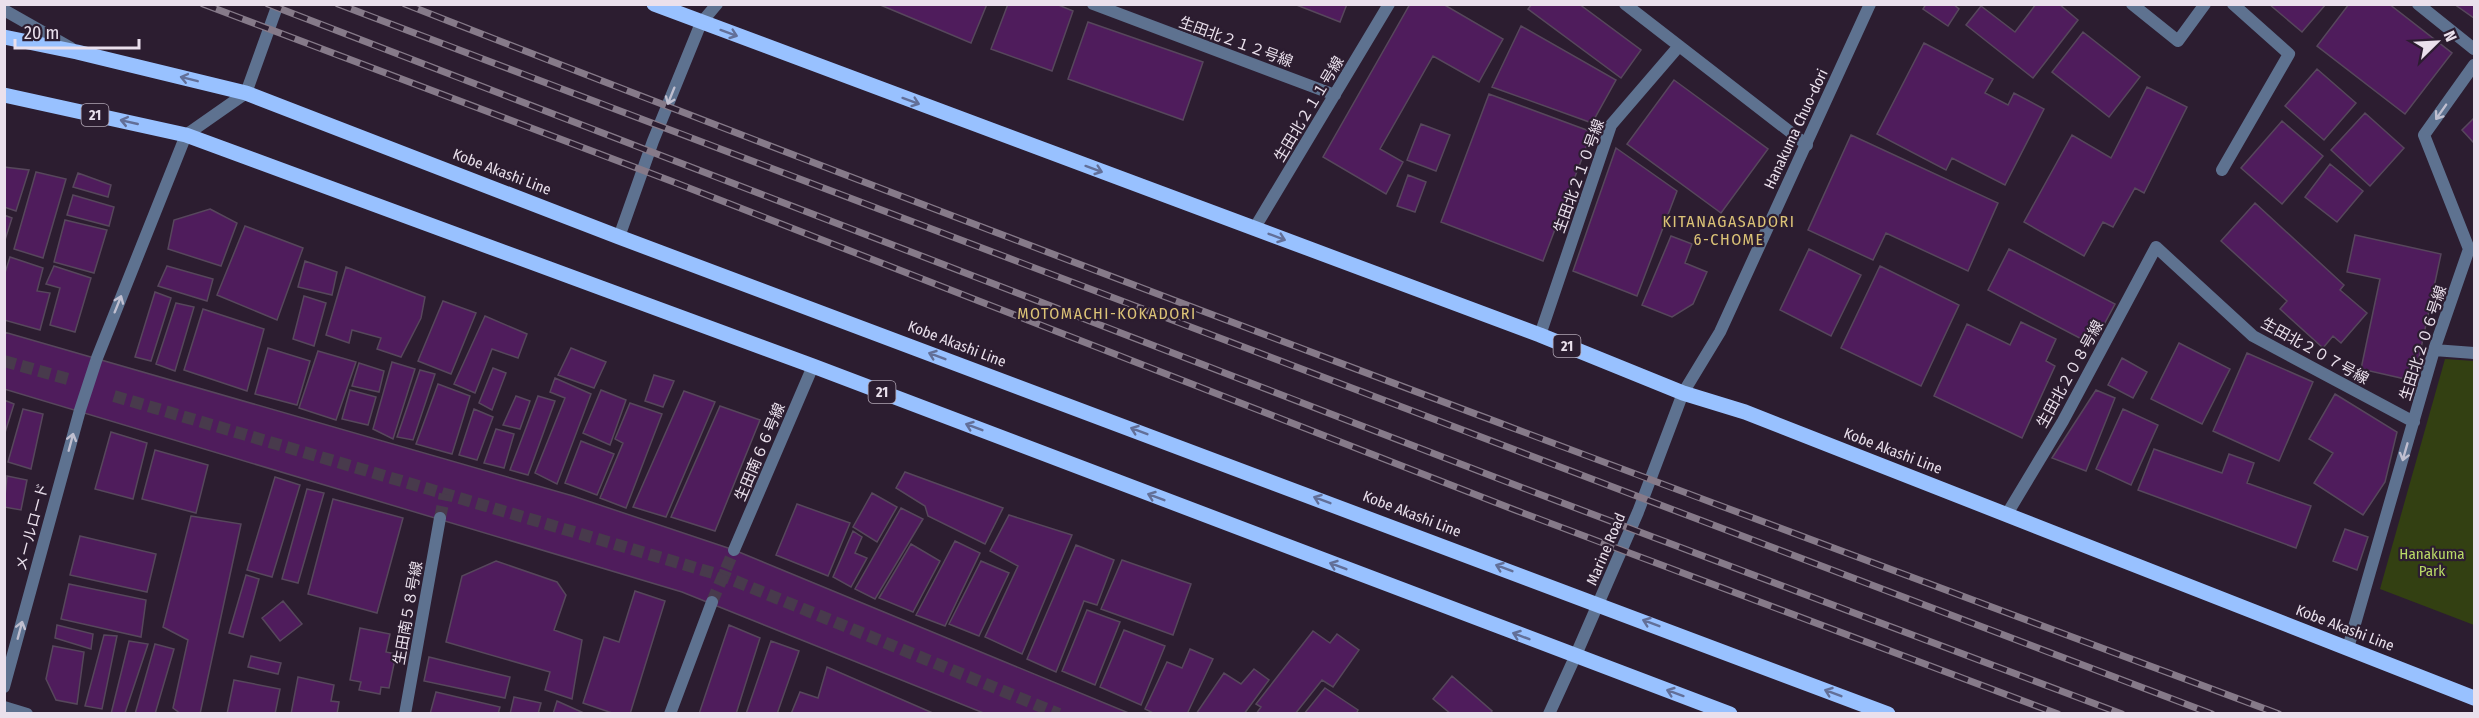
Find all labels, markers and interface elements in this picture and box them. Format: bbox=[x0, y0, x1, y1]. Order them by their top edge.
scale bar bbox=[15, 12, 140, 50]
north arrow bbox=[2407, 12, 2467, 72]
street label: 生田北２１２号線 bbox=[1177, 13, 1295, 71]
text: 20 m bbox=[24, 22, 59, 44]
one-way arrow bbox=[719, 28, 738, 39]
text: N bbox=[2440, 28, 2461, 44]
street label: 生田北２１１号線 bbox=[1270, 53, 1348, 165]
street label: Hanakuma Chuo-dori bbox=[1760, 66, 1832, 192]
one-way arrow bbox=[180, 73, 199, 85]
one-way arrow bbox=[665, 87, 676, 105]
one-way arrow bbox=[902, 96, 920, 107]
road number: 21 bbox=[82, 104, 109, 126]
one-way arrow bbox=[2435, 104, 2447, 120]
one-way arrow bbox=[120, 116, 139, 128]
street label: 生田北２１０号線 bbox=[1550, 117, 1608, 235]
street label: Kobe Akashi Line bbox=[450, 145, 554, 199]
one-way arrow bbox=[1084, 164, 1103, 175]
district label: KITANAGASADORI 6-CHOME bbox=[1663, 212, 1795, 249]
one-way arrow bbox=[1267, 232, 1286, 243]
street label: 生田北２０６号線 bbox=[2396, 283, 2450, 403]
one-way arrow bbox=[113, 295, 124, 313]
district label: MOTOMACHI-KOKADORI bbox=[1017, 304, 1197, 323]
street label: 生田北２０７号線 bbox=[2258, 314, 2372, 388]
street label: Kobe Akashi Line bbox=[905, 317, 1009, 371]
street label: 生田北２０８号線 bbox=[2033, 317, 2107, 431]
road number: 21 bbox=[1554, 335, 1580, 357]
one-way arrow bbox=[928, 349, 947, 360]
road number: 21 bbox=[868, 381, 896, 403]
street label: 生田南６６号線 bbox=[731, 400, 789, 504]
one-way arrow bbox=[965, 421, 984, 432]
street label: Kobe Akashi Line bbox=[1841, 424, 1945, 478]
one-way arrow bbox=[1130, 425, 1149, 436]
one-way arrow bbox=[66, 433, 77, 452]
one-way arrow bbox=[2399, 442, 2410, 461]
street label: メールロード bbox=[12, 481, 52, 573]
street label: Kobe Akashi Line bbox=[1360, 487, 1464, 541]
one-way arrow bbox=[1147, 491, 1166, 502]
one-way arrow bbox=[1313, 493, 1332, 504]
street label: Marine Road bbox=[1583, 510, 1629, 588]
park label: Hanakuma Park bbox=[2399, 545, 2465, 580]
street label: 生田南５８号線 bbox=[390, 560, 426, 666]
one-way arrow bbox=[1330, 560, 1348, 571]
one-way arrow bbox=[1496, 562, 1514, 573]
street label: Kobe Akashi Line bbox=[2293, 601, 2397, 655]
one-way arrow bbox=[1642, 617, 1661, 628]
one-way arrow bbox=[15, 621, 26, 640]
one-way arrow bbox=[1512, 630, 1530, 641]
one-way arrow bbox=[1824, 686, 1843, 697]
one-way arrow bbox=[1666, 687, 1685, 698]

